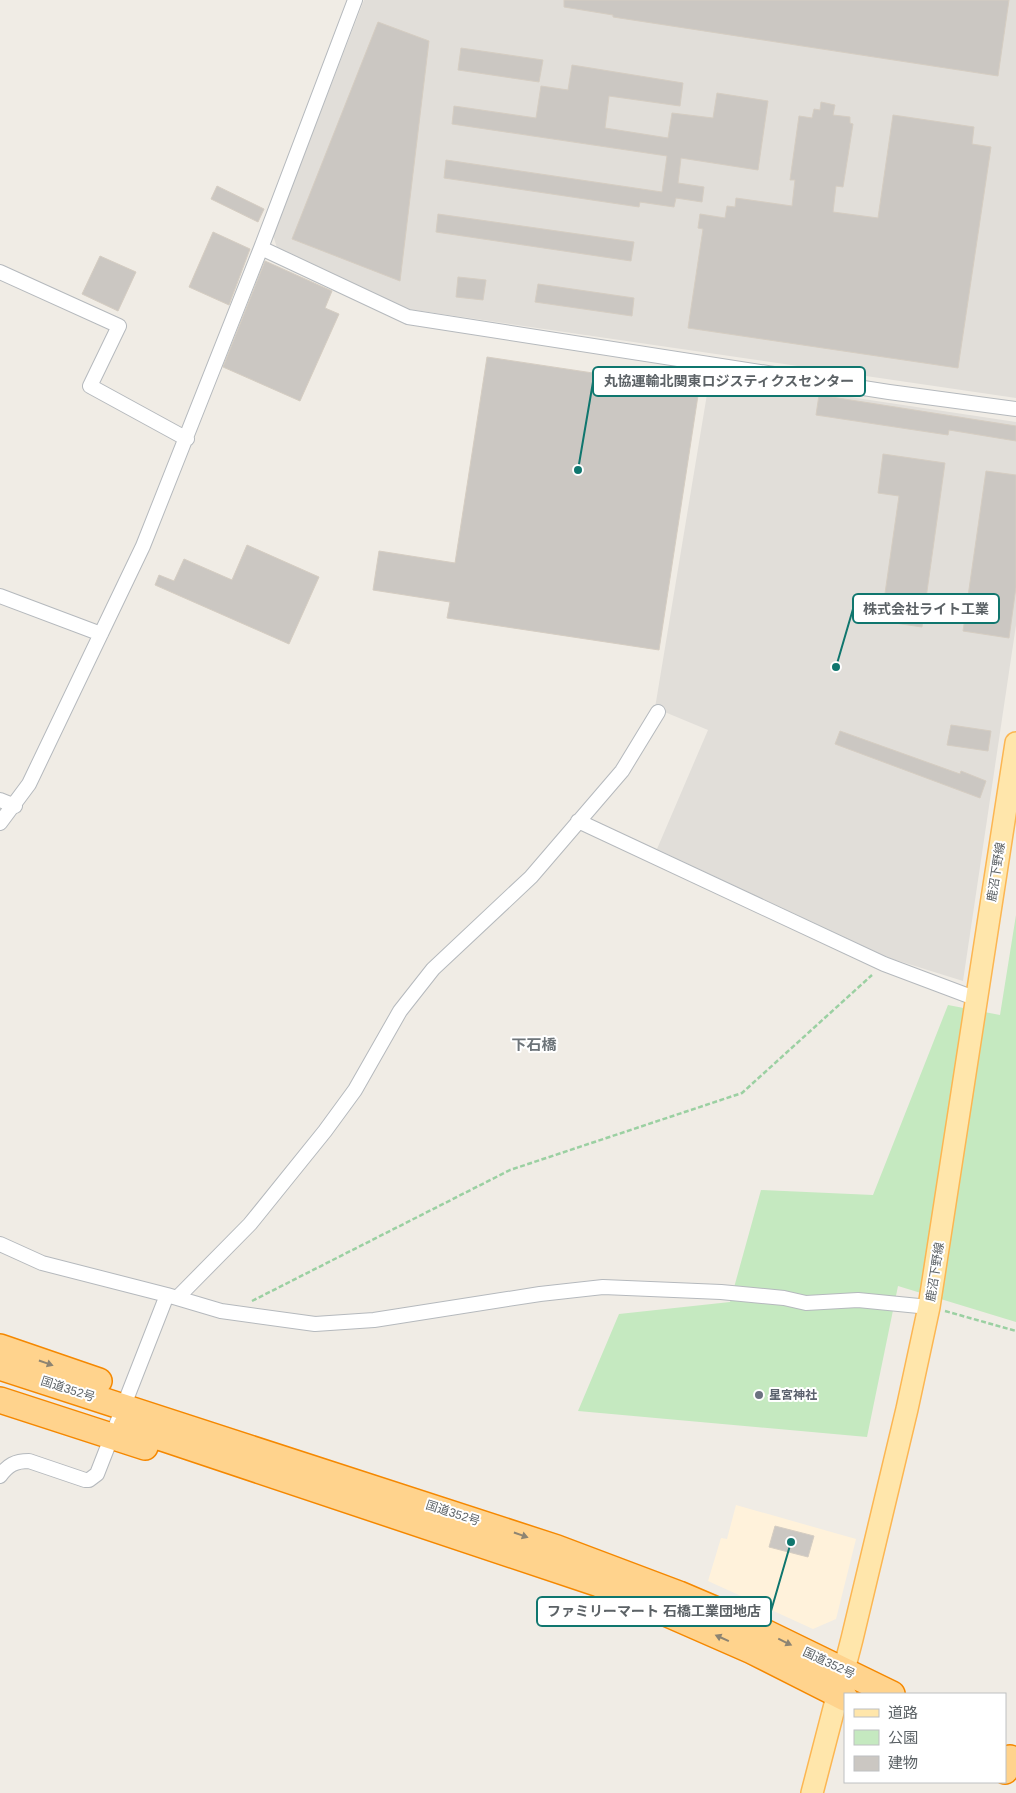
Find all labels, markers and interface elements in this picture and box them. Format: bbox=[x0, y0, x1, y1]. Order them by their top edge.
callout: 丸協運輸北関東ロジスティクスセンター bbox=[593, 367, 865, 396]
text: 丸協運輸北関東ロジスティクスセンター bbox=[604, 373, 854, 389]
callout: 株式会社ライト工業 bbox=[853, 594, 999, 623]
text: 株式会社ライト工業 bbox=[863, 601, 989, 617]
street label: 鹿沼下野線 bbox=[984, 841, 1008, 903]
district label: 下石橋 bbox=[511, 1036, 557, 1053]
street label: 鹿沼下野線 bbox=[923, 1241, 947, 1303]
one-way arrow bbox=[39, 1359, 54, 1367]
street label: 国道352号 bbox=[39, 1374, 97, 1404]
place label: 星宮神社 bbox=[769, 1388, 817, 1402]
marker: 星宮神社 bbox=[753, 1389, 765, 1401]
street label: 国道352号 bbox=[424, 1498, 482, 1528]
one-way arrow bbox=[513, 1532, 528, 1539]
callout: ファミリーマート 石橋工業団地店 bbox=[537, 1597, 771, 1626]
text: ファミリーマート 石橋工業団地店 bbox=[547, 1603, 761, 1619]
one-way arrow bbox=[715, 1634, 729, 1642]
one-way arrow bbox=[778, 1638, 792, 1646]
street label: 国道352号 bbox=[801, 1645, 857, 1681]
legend bbox=[844, 1693, 1006, 1783]
text: 道路 bbox=[888, 1704, 918, 1721]
text: 公園 bbox=[888, 1729, 918, 1746]
text: 建物 bbox=[888, 1754, 918, 1771]

